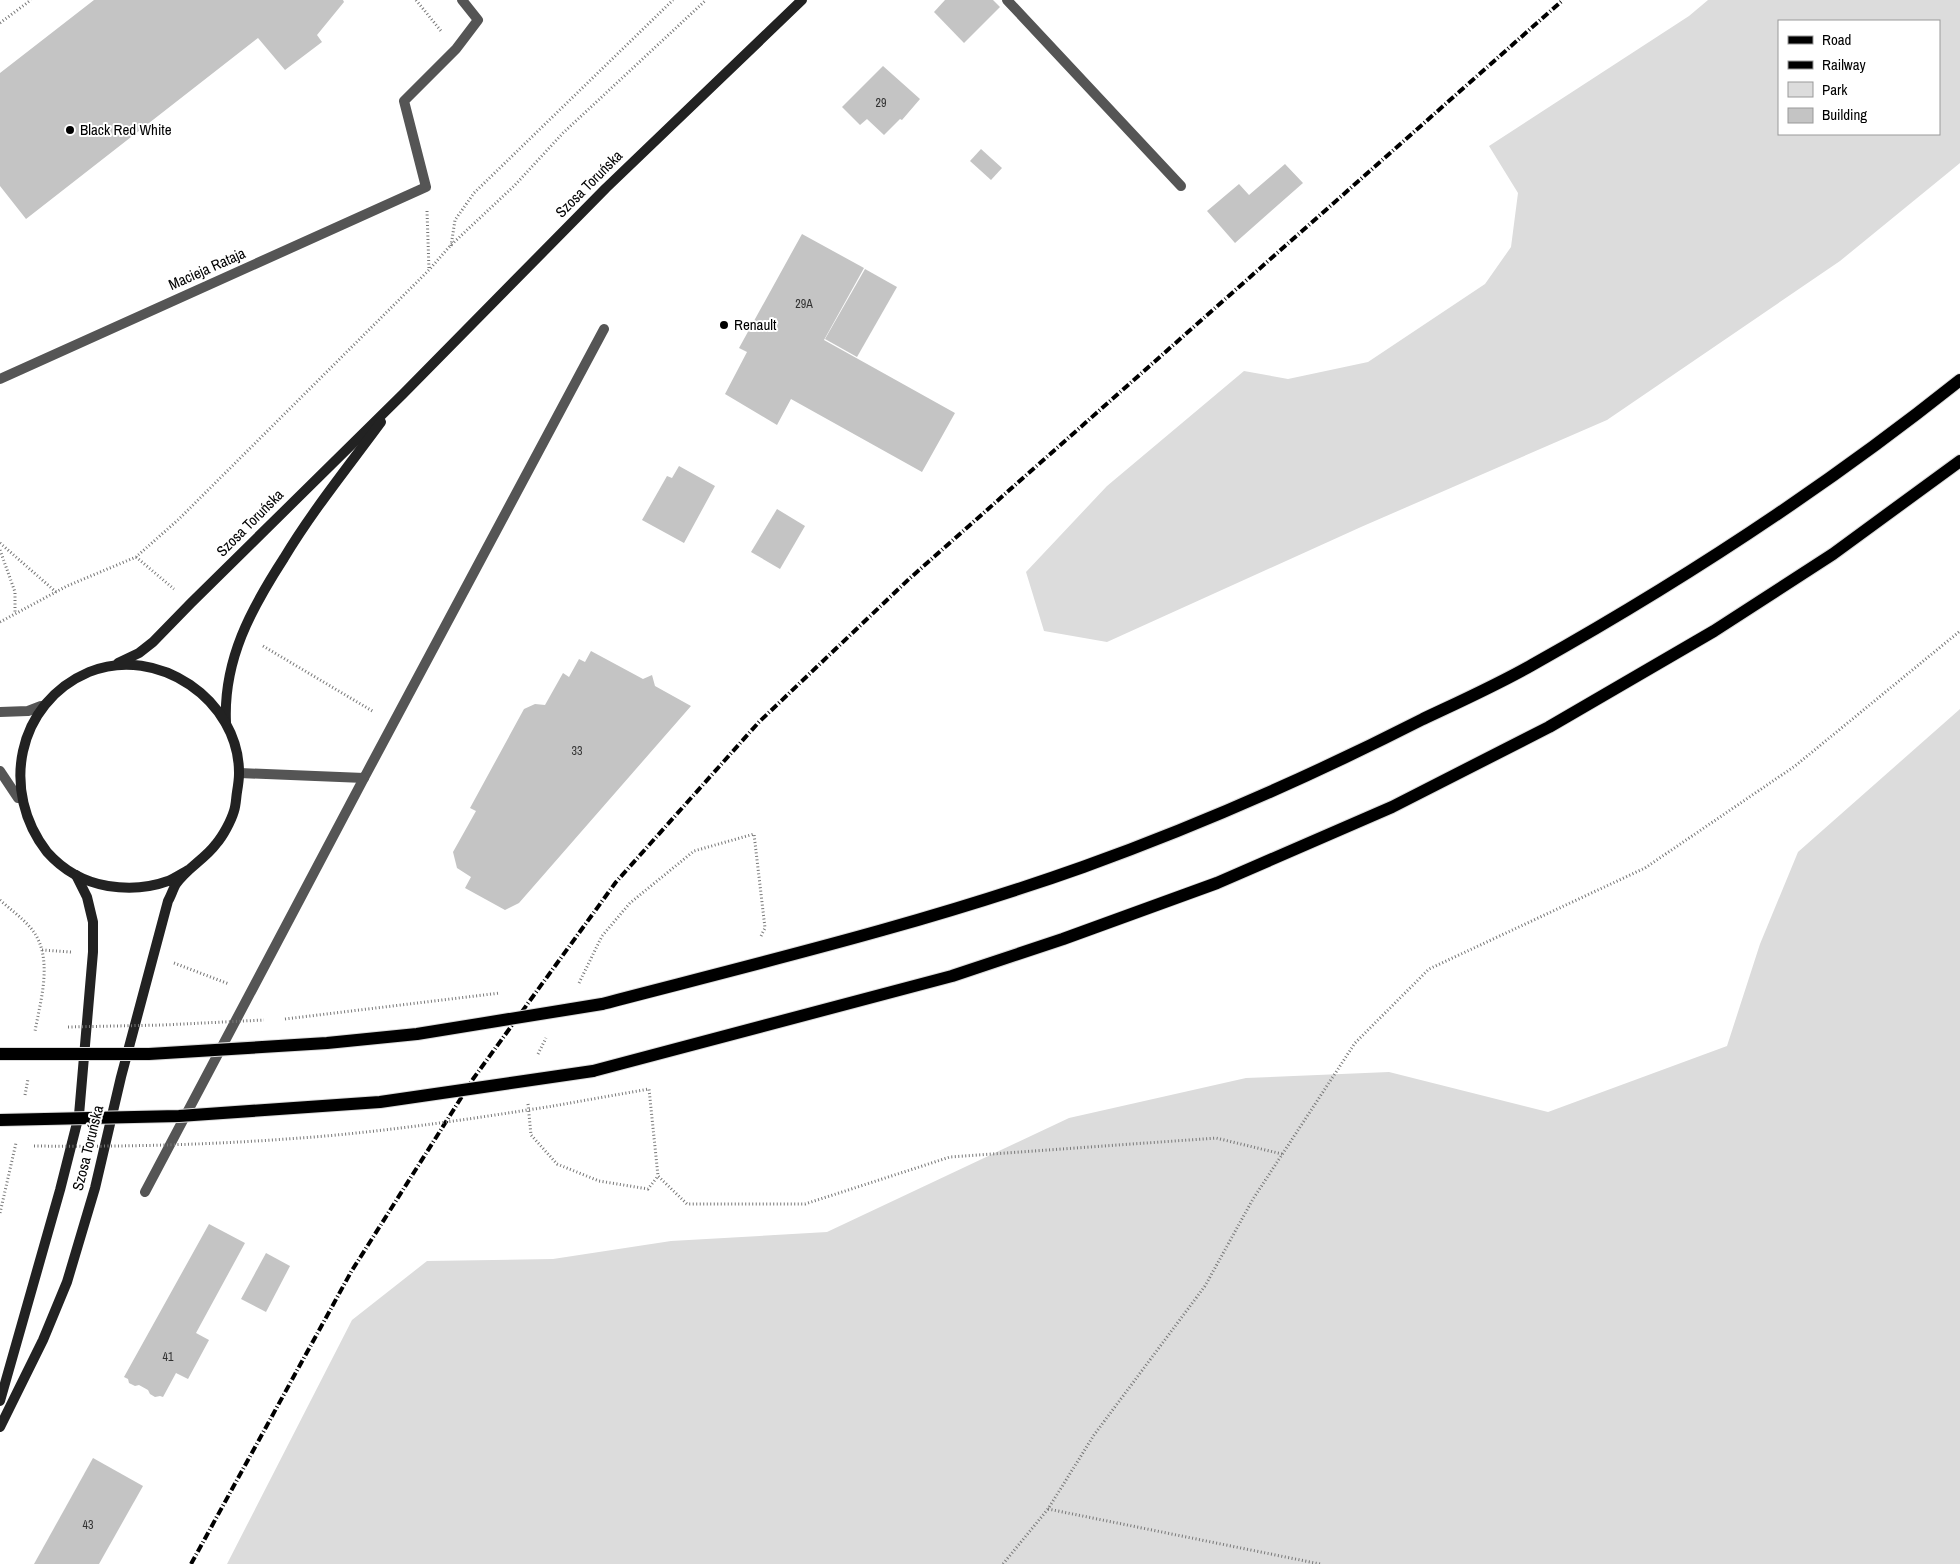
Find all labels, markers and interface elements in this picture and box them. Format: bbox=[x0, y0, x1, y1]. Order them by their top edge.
legend bbox=[1778, 20, 1940, 135]
text: Road bbox=[1822, 29, 1851, 50]
text: Railway bbox=[1822, 54, 1867, 75]
text: Park bbox=[1822, 79, 1848, 100]
house number: 29 bbox=[876, 95, 886, 111]
text: Building bbox=[1822, 104, 1867, 125]
place label: Black Red White bbox=[80, 119, 172, 140]
marker: Black Red White bbox=[64, 124, 76, 136]
street label: Szosa Toruńska bbox=[550, 145, 627, 222]
street label: Macieja Rataja bbox=[165, 242, 249, 295]
house number: 29A bbox=[795, 296, 813, 312]
place label: Renault bbox=[734, 314, 777, 335]
marker: Renault bbox=[718, 319, 730, 331]
street label: Szosa Toruńska bbox=[211, 484, 288, 561]
house number: 33 bbox=[572, 743, 582, 759]
street label: Szosa Toruńska bbox=[67, 1103, 108, 1193]
house number: 41 bbox=[163, 1349, 174, 1365]
house number: 43 bbox=[83, 1517, 93, 1533]

